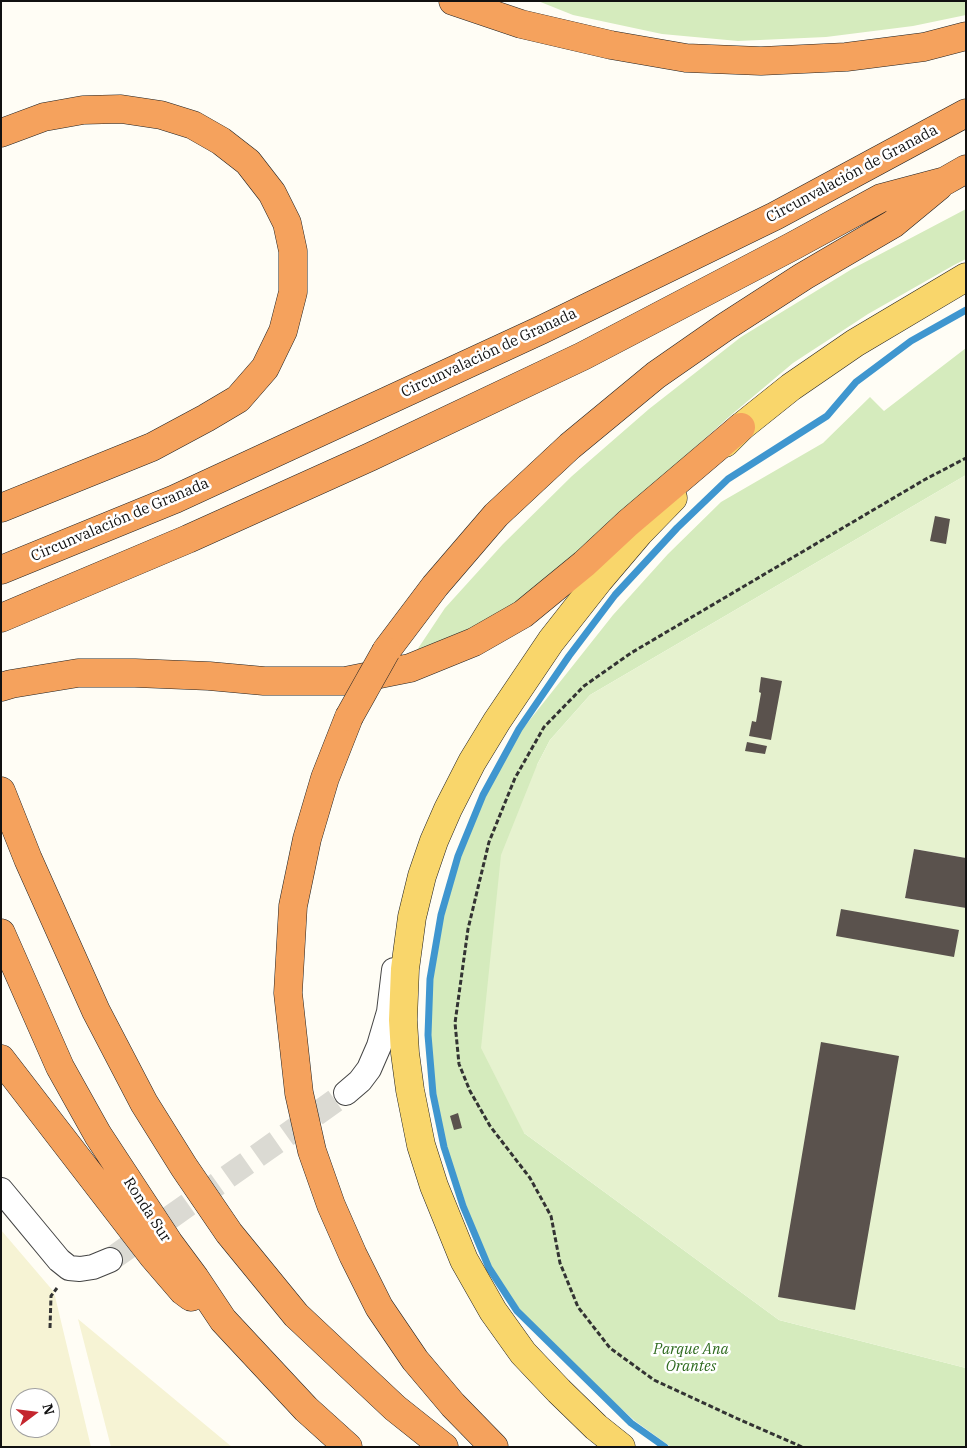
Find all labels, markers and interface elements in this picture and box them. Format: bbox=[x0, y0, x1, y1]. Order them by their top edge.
street label: Circunvalación de Granada bbox=[763, 121, 941, 227]
street label: Circunvalación de Granada bbox=[398, 304, 580, 402]
street label: Circunvalación de Granada bbox=[28, 474, 212, 566]
street label: Ronda Sur bbox=[119, 1174, 175, 1246]
park label: Parque Ana Orantes bbox=[653, 1341, 729, 1376]
north arrow bbox=[10, 1388, 60, 1438]
text: N bbox=[38, 1402, 59, 1417]

